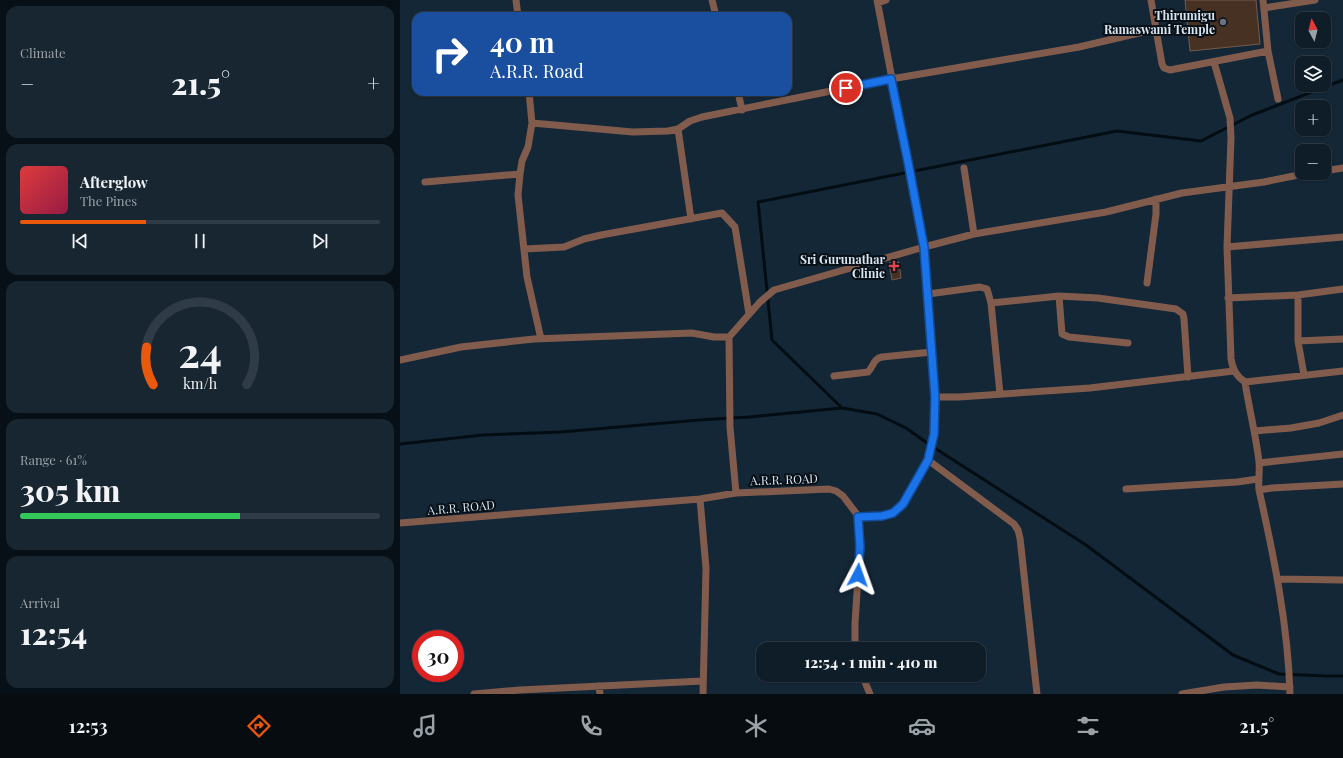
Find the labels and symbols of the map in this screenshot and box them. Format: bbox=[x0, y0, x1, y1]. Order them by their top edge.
place label: Thirumigu Ramaswami Temple bbox=[1104, 7, 1216, 37]
north arrow bbox=[1295, 12, 1331, 48]
marker: Thirumigu Ramaswami Temple bbox=[1218, 17, 1228, 27]
pin bbox=[829, 71, 863, 105]
place label: Sri Gurunathar Clinic bbox=[800, 251, 885, 281]
marker: Sri Gurunathar Clinic bbox=[888, 260, 900, 272]
street label: A.R.R. ROAD bbox=[749, 470, 818, 488]
street label: A.R.R. ROAD bbox=[426, 496, 496, 518]
position arrow bbox=[837, 554, 879, 596]
speed limit sign: 30 bbox=[412, 630, 464, 682]

